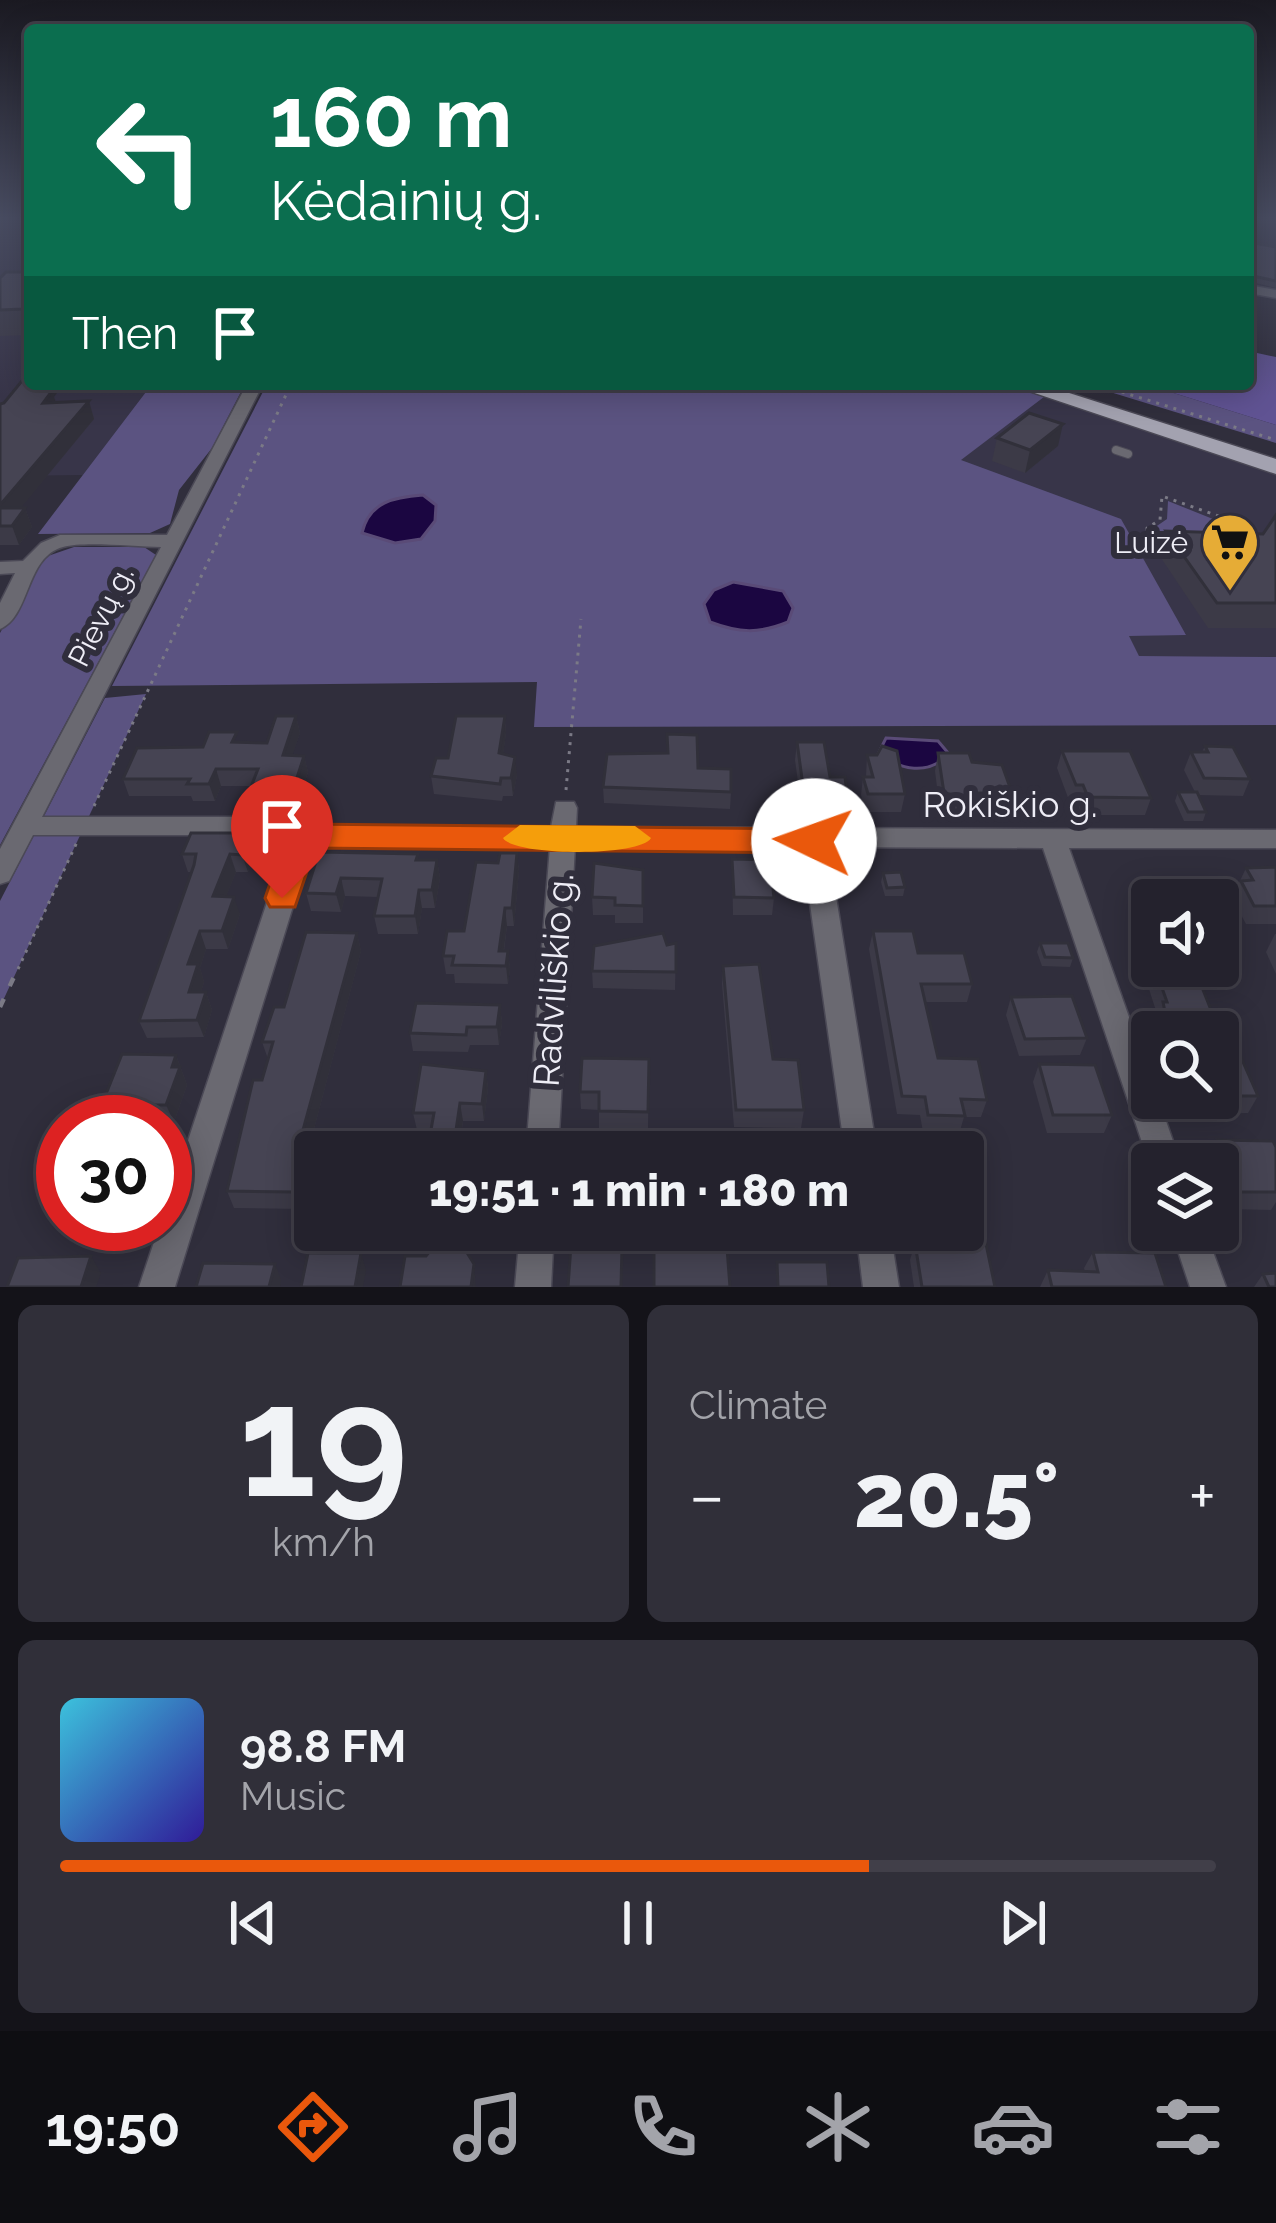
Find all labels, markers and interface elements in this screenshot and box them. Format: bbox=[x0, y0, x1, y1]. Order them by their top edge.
text: 160 m bbox=[270, 68, 512, 167]
icon: left bbox=[72, 72, 228, 228]
text: Kėdainių g. bbox=[270, 169, 542, 233]
icon: arrive bbox=[202, 300, 268, 366]
text: Then bbox=[72, 307, 178, 360]
supermarket icon: Luizė bbox=[1199, 511, 1261, 593]
place label: Luizė bbox=[1114, 525, 1188, 560]
street label: Pievų g. bbox=[61, 560, 141, 672]
pin bbox=[231, 775, 333, 898]
position arrow bbox=[751, 778, 877, 904]
street label: Rokiškio g. bbox=[922, 783, 1098, 825]
icon: arrive bbox=[249, 793, 315, 859]
street label: Radviliškio g. bbox=[525, 872, 581, 1088]
map controls bbox=[1131, 879, 1239, 1251]
button: sound bbox=[1131, 879, 1239, 987]
button: search bbox=[1131, 1011, 1239, 1119]
speed limit sign: 30 bbox=[36, 1095, 192, 1251]
button: layers bbox=[1131, 1143, 1239, 1251]
text: 19:51 · 1 min · 180 m bbox=[429, 1164, 849, 1217]
text: 19 bbox=[239, 1349, 408, 1533]
text: Climate bbox=[689, 1382, 827, 1428]
text: 20.5° bbox=[854, 1442, 1059, 1548]
text: − bbox=[689, 1457, 725, 1534]
text: + bbox=[1189, 1457, 1216, 1534]
text: km/h bbox=[272, 1519, 375, 1565]
text: 98.8 FM bbox=[240, 1720, 407, 1773]
text: Music bbox=[240, 1773, 346, 1819]
icon: previous bbox=[220, 1890, 286, 1956]
icon: pause bbox=[605, 1890, 671, 1956]
icon: next bbox=[990, 1890, 1056, 1956]
icon: directions bbox=[271, 2085, 355, 2169]
icon: music bbox=[446, 2085, 530, 2169]
icon: phone bbox=[621, 2085, 705, 2169]
icon: climate bbox=[796, 2085, 880, 2169]
icon: car bbox=[971, 2085, 1055, 2169]
icon: filters bbox=[1146, 2085, 1230, 2169]
text: 19:50 bbox=[46, 2095, 180, 2159]

